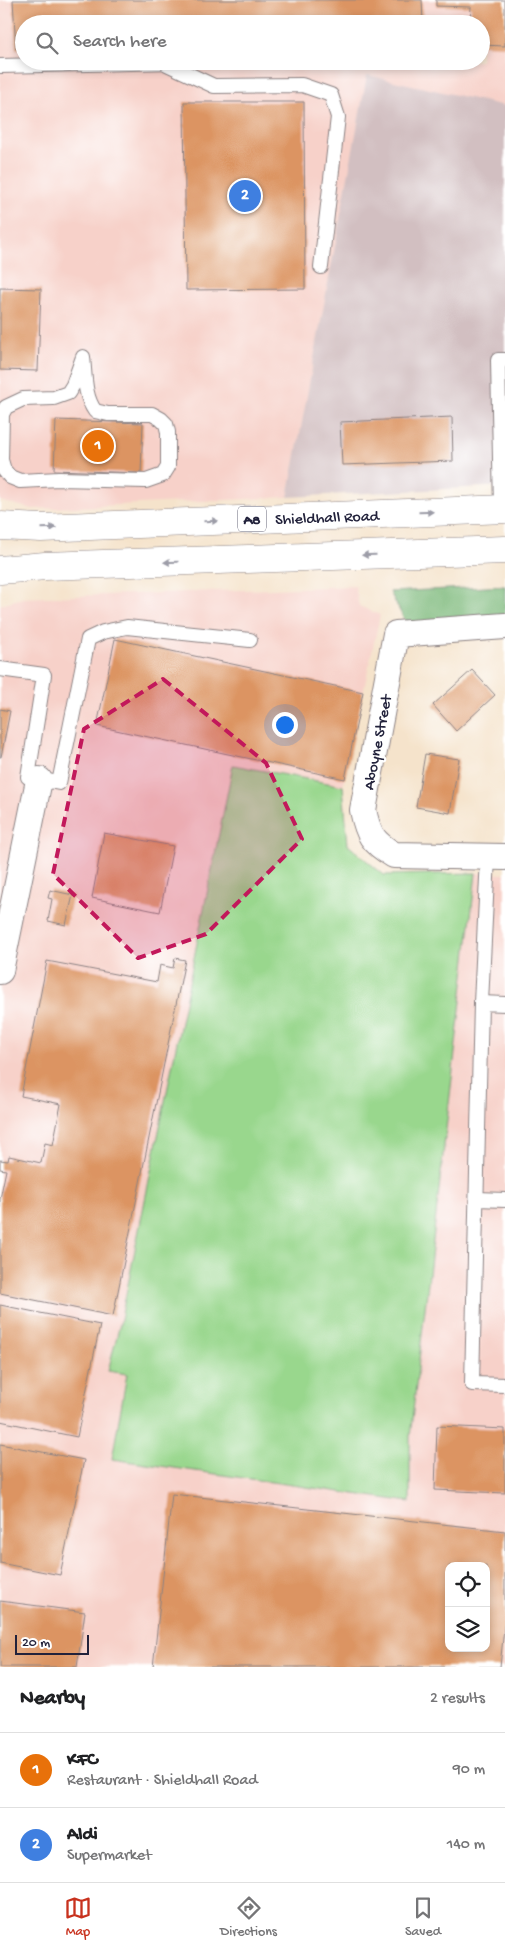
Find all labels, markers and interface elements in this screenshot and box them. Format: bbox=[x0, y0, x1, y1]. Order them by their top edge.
search box bbox=[15, 15, 490, 70]
icon: search bbox=[33, 29, 61, 57]
text: Search here bbox=[73, 31, 167, 54]
pin: 2 bbox=[229, 177, 261, 215]
pin: 1 bbox=[82, 427, 114, 465]
road number: A8 bbox=[238, 506, 266, 532]
street label: Shieldhall Road bbox=[275, 508, 381, 531]
one-way arrow bbox=[418, 508, 434, 516]
one-way arrow bbox=[203, 517, 219, 525]
one-way arrow bbox=[41, 523, 57, 531]
one-way arrow bbox=[361, 552, 377, 560]
one-way arrow bbox=[163, 558, 179, 566]
street label: Aboyne Street bbox=[361, 692, 398, 792]
your location bbox=[272, 712, 298, 738]
map controls bbox=[445, 1562, 490, 1652]
button: locate bbox=[445, 1562, 490, 1607]
button: layers bbox=[445, 1607, 490, 1652]
scale bar bbox=[15, 1632, 89, 1655]
text: 20 m bbox=[22, 1635, 50, 1652]
text: Nearby bbox=[20, 1687, 85, 1712]
text: 2 results bbox=[430, 1690, 485, 1709]
text: KFC bbox=[67, 1749, 98, 1772]
text: 1 bbox=[33, 1761, 39, 1780]
text: 90 m bbox=[453, 1761, 485, 1780]
text: Restaurant · Shieldhall Road bbox=[67, 1772, 258, 1791]
text: Aldi bbox=[67, 1824, 98, 1847]
text: 2 bbox=[32, 1836, 40, 1855]
text: 140 m bbox=[447, 1836, 485, 1855]
text: Supermarket bbox=[67, 1847, 152, 1866]
tab: Map bbox=[64, 1894, 92, 1941]
tab: Directions bbox=[220, 1894, 277, 1941]
tab: Saved bbox=[405, 1894, 441, 1941]

